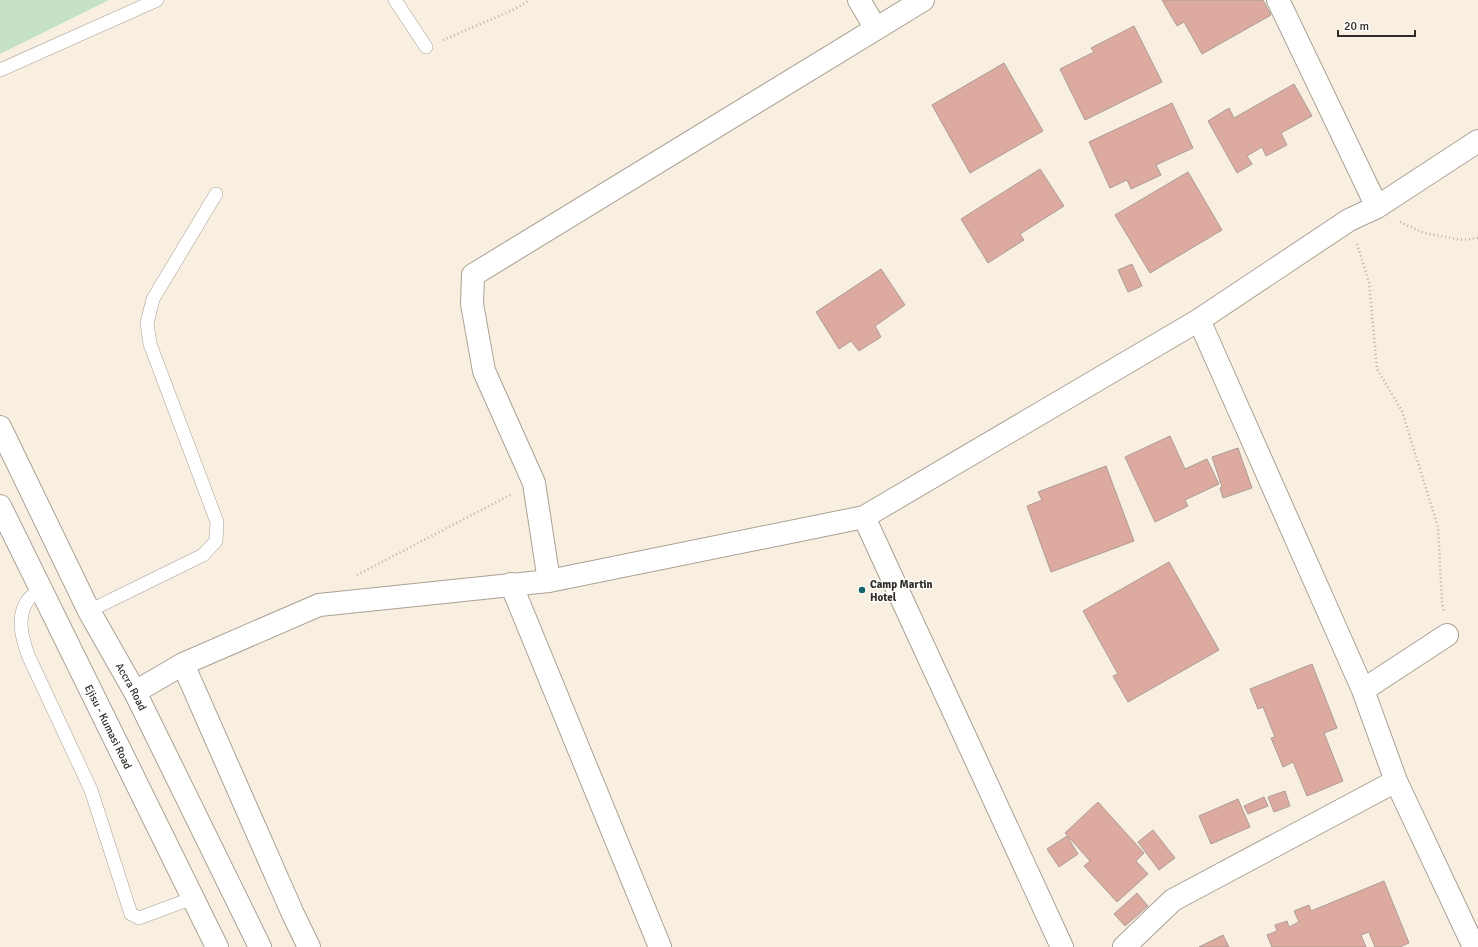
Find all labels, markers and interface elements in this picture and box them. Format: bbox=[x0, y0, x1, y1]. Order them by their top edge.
scale bar bbox=[1338, 12, 1415, 38]
text: 20 m bbox=[1344, 19, 1369, 34]
place label: Camp Martin Hotel bbox=[870, 578, 933, 604]
marker: Camp Martin Hotel bbox=[857, 585, 867, 595]
street label: Accra Road bbox=[113, 661, 149, 713]
street label: Ejisu - Kumasi Road bbox=[82, 683, 134, 771]

